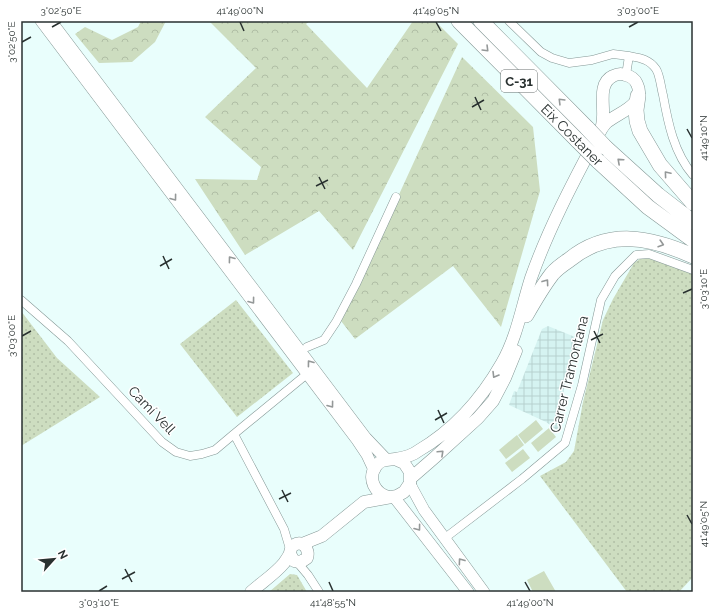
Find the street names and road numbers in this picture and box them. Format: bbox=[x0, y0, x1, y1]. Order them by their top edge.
road number: C-31 bbox=[501, 70, 537, 92]
street label: Eix Costaner bbox=[538, 101, 606, 169]
street label: Carrer Tramontana bbox=[547, 314, 591, 434]
street label: Camí Vell bbox=[125, 383, 179, 438]

